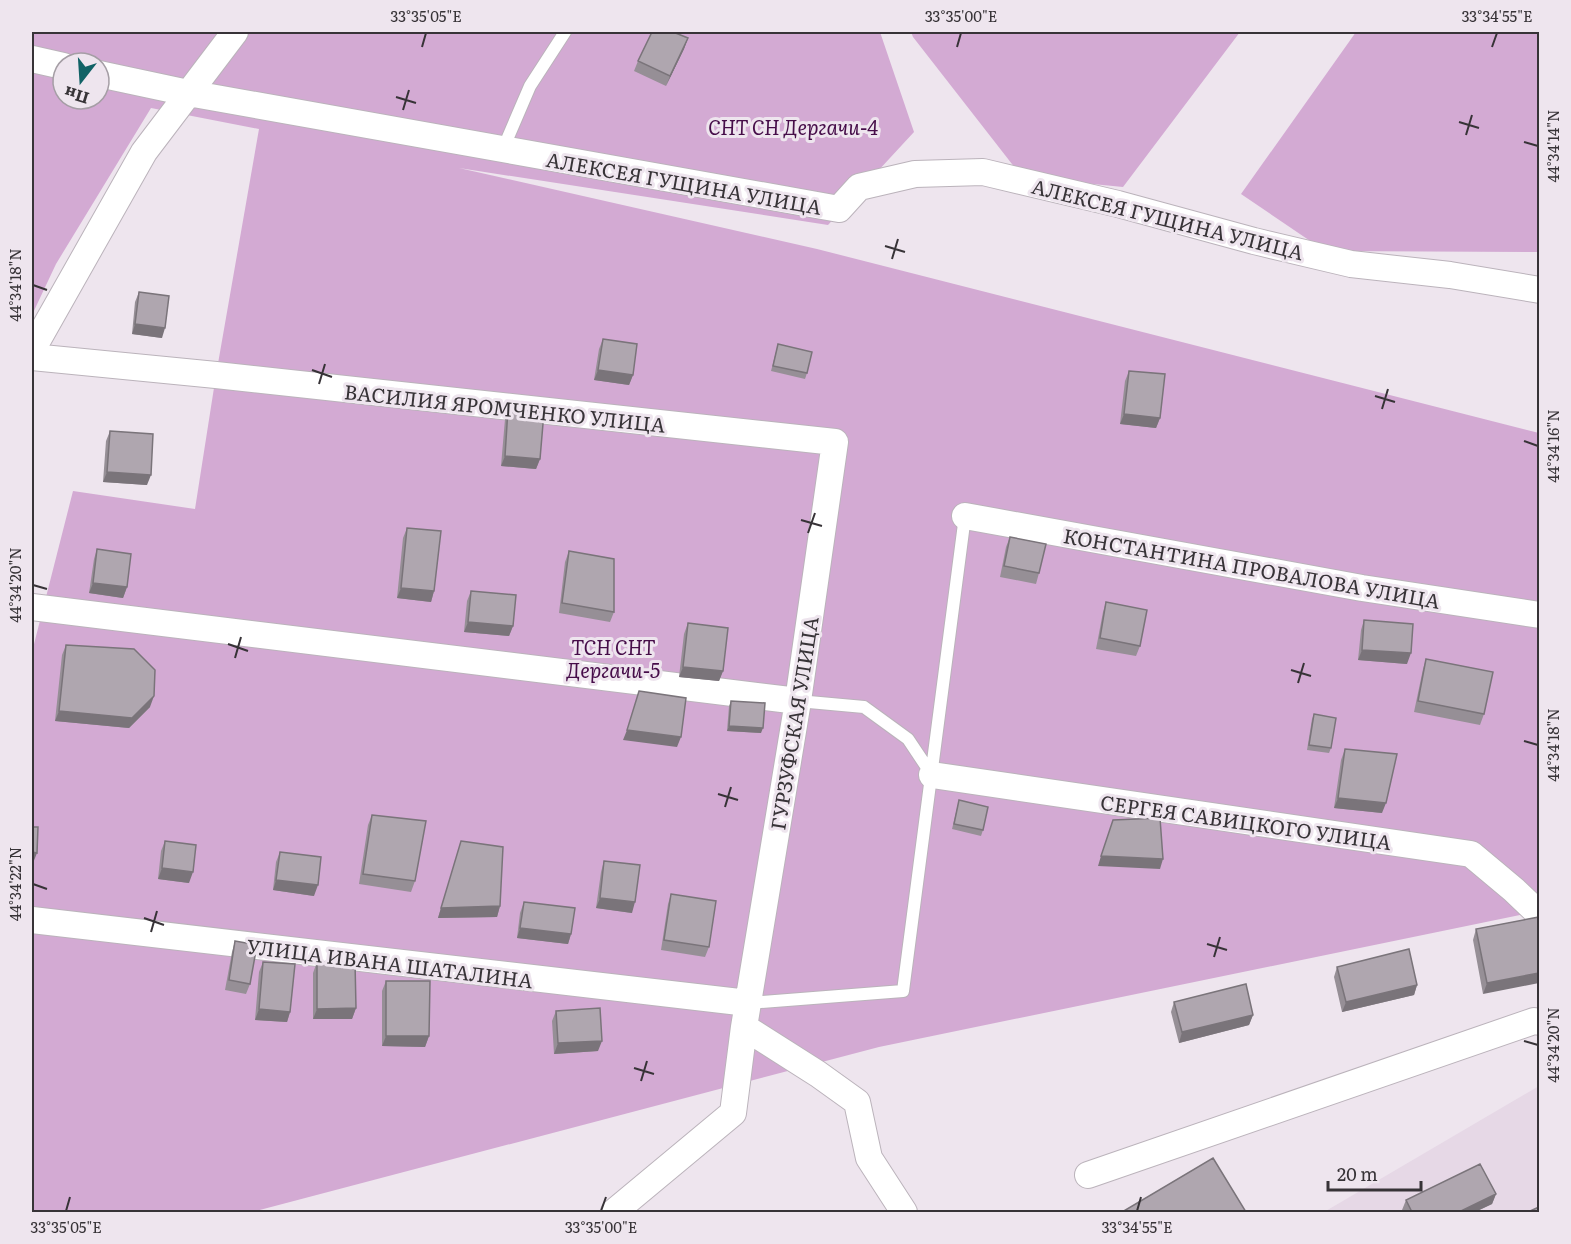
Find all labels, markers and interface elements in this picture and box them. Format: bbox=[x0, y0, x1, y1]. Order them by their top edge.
text: 33°35'05"E bbox=[390, 4, 462, 27]
text: 33°35'00"E bbox=[925, 4, 997, 27]
text: 33°34'55"E bbox=[1461, 4, 1533, 27]
north arrow bbox=[51, 51, 111, 111]
text: Пн bbox=[61, 81, 92, 111]
text: 44°34'14"N bbox=[1541, 109, 1564, 183]
park label: СНТ СН Дергачи-4 bbox=[708, 111, 878, 141]
street label: АЛЕКСЕЯ ГУЩИНА УЛИЦА bbox=[544, 143, 824, 221]
street label: АЛЕКСЕЯ ГУЩИНА УЛИЦА bbox=[1029, 170, 1307, 266]
text: 44°34'18"N bbox=[3, 248, 26, 322]
street label: ВАСИЛИЯ ЯРОМЧЕНКО УЛИЦА bbox=[343, 375, 668, 439]
text: 44°34'16"N bbox=[1541, 409, 1564, 483]
street label: КОНСТАНТИНА ПРОВАЛОВА УЛИЦА bbox=[1061, 519, 1443, 615]
text: 44°34'20"N bbox=[3, 547, 26, 623]
street label: ГУРЗУФСКАЯ УЛИЦА bbox=[761, 614, 825, 832]
park label: ТСН СНТ Дергачи-5 bbox=[566, 631, 660, 684]
text: 44°34'18"N bbox=[1541, 708, 1564, 782]
street label: СЕРГЕЯ САВИЦКОГО УЛИЦА bbox=[1099, 786, 1394, 856]
text: 44°34'22"N bbox=[3, 847, 26, 921]
street label: УЛИЦА ИВАНА ШАТАЛИНА bbox=[245, 930, 535, 994]
text: 44°34'20"N bbox=[1541, 1007, 1564, 1083]
scale bar bbox=[1328, 1154, 1421, 1192]
text: 20 m bbox=[1337, 1160, 1378, 1187]
text: 33°35'05"E bbox=[30, 1215, 102, 1238]
text: 33°35'00"E bbox=[565, 1215, 637, 1238]
text: 33°34'55"E bbox=[1101, 1215, 1173, 1238]

